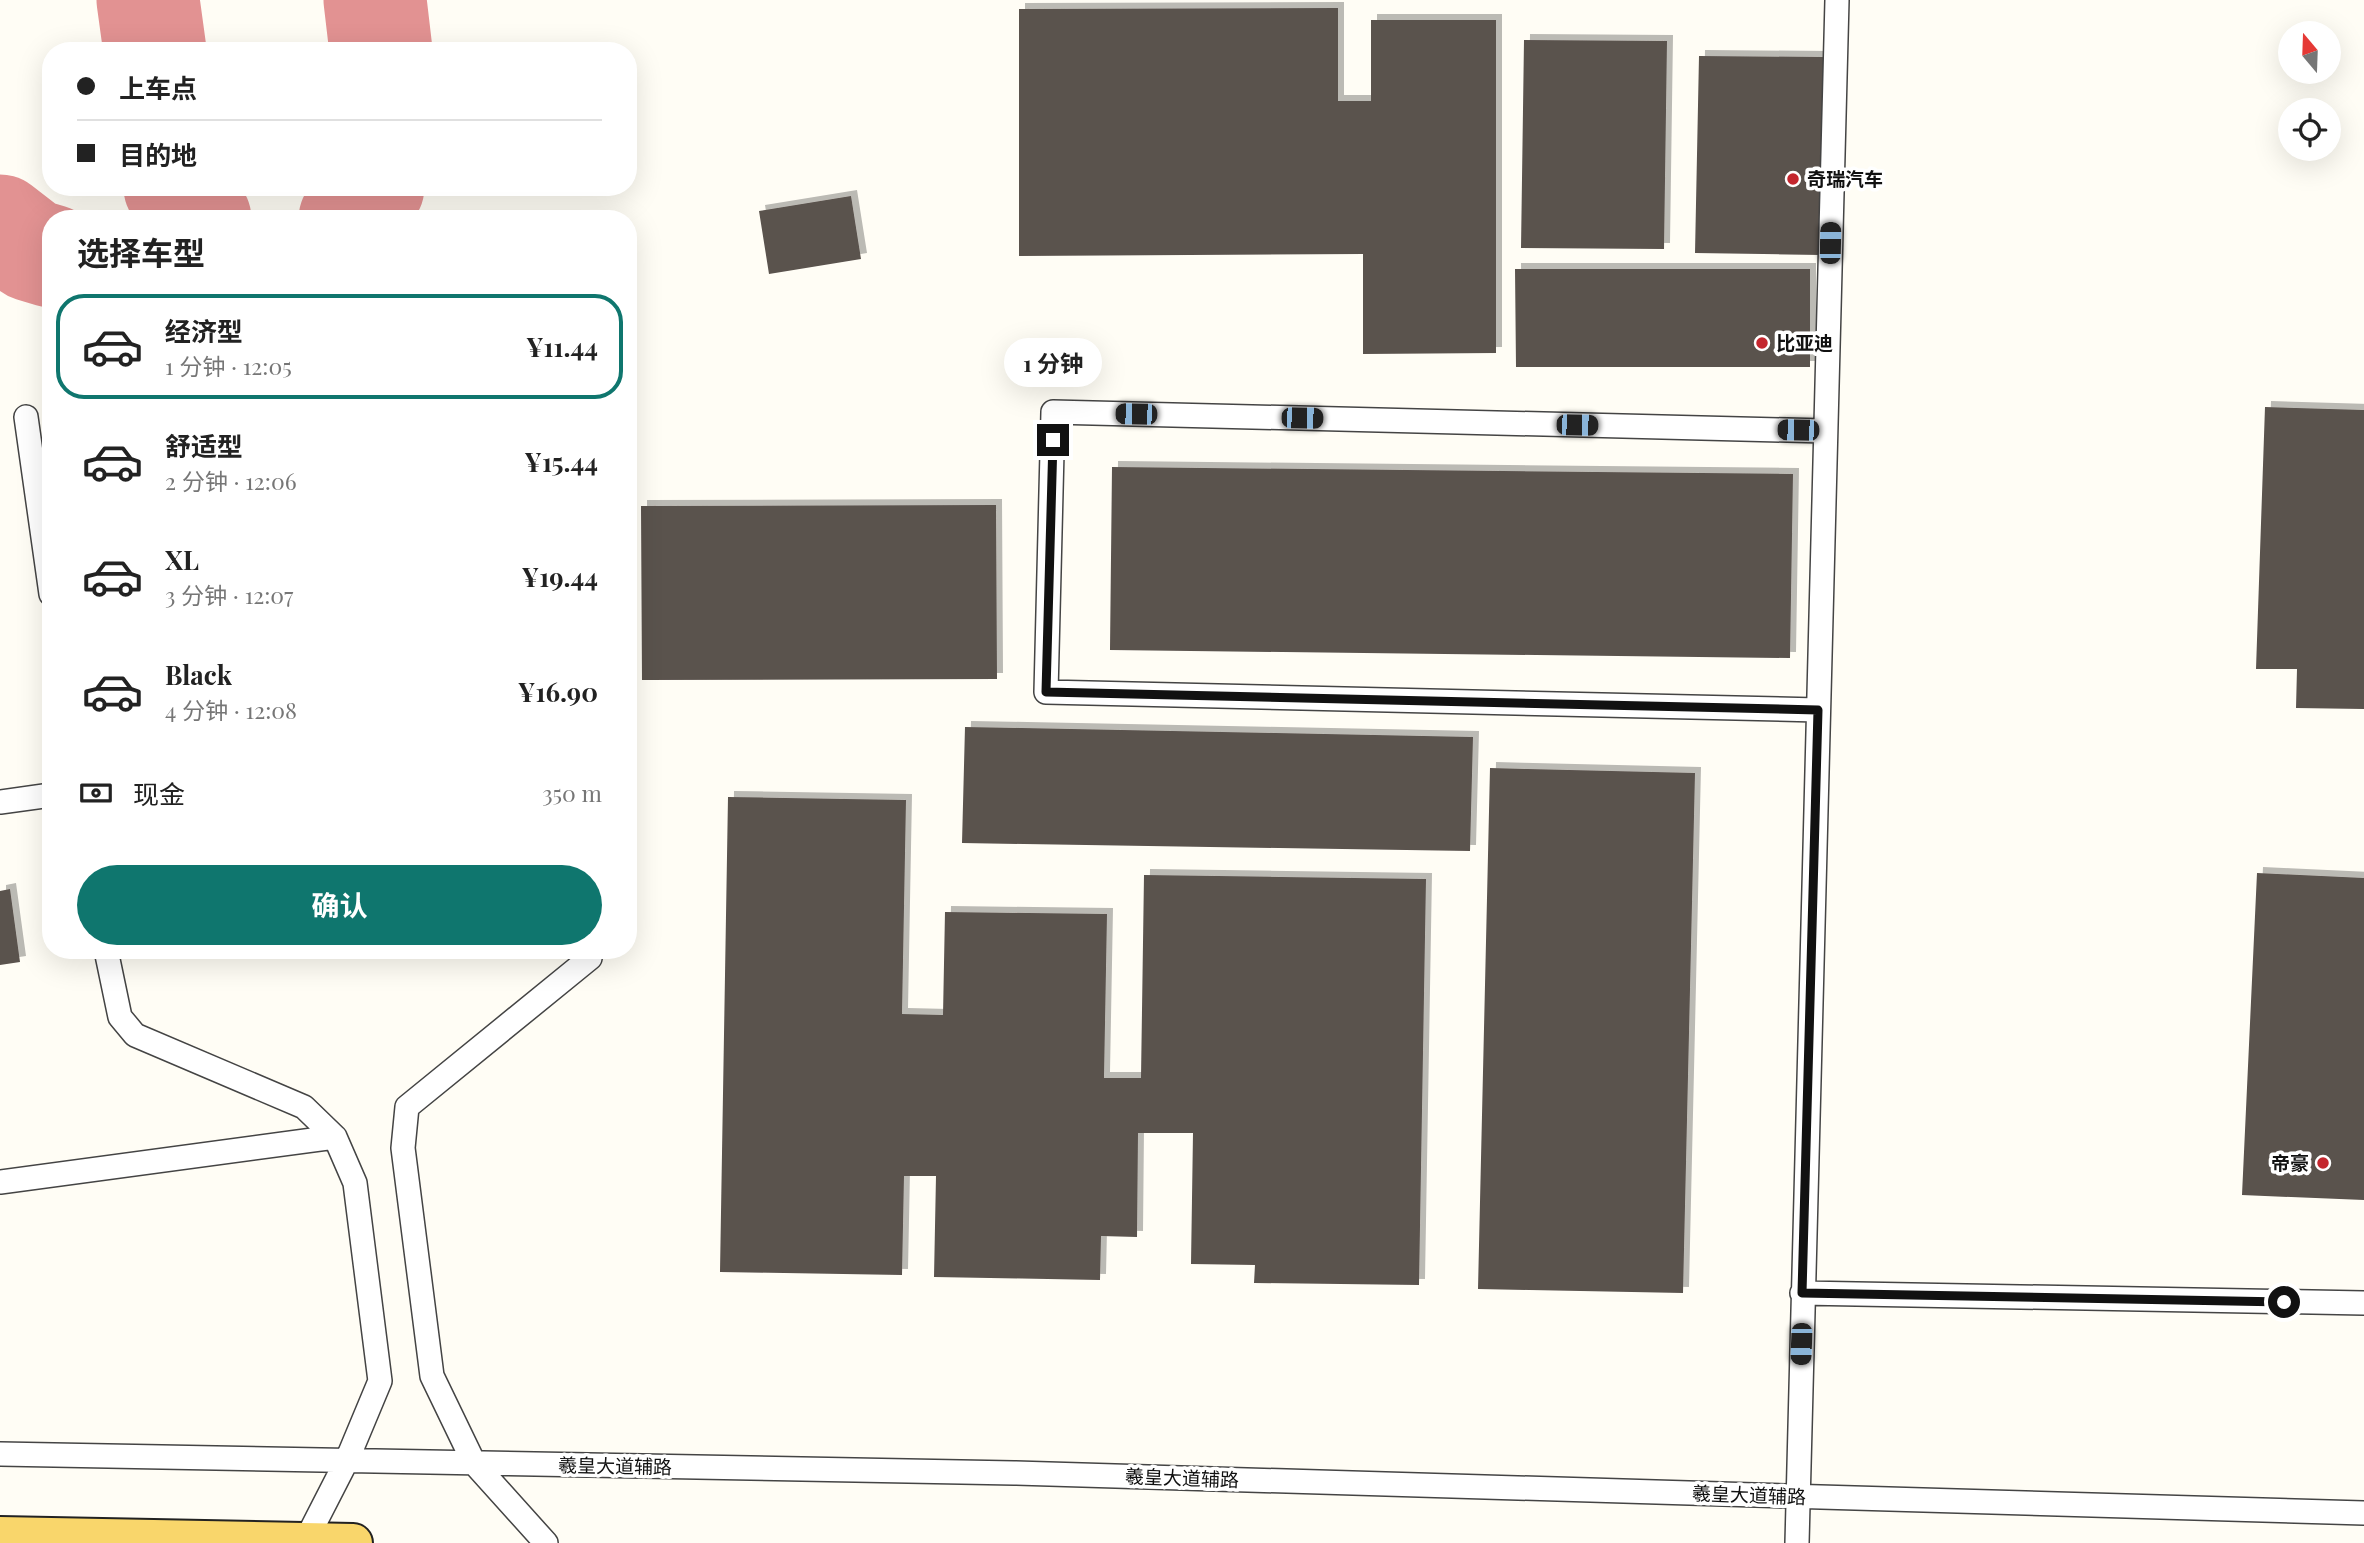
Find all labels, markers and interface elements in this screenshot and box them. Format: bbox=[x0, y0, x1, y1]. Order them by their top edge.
north arrow bbox=[2278, 21, 2342, 84]
map controls bbox=[2278, 21, 2341, 161]
text: 上车点 bbox=[119, 70, 197, 105]
button: locate bbox=[2278, 98, 2341, 161]
text: 目的地 bbox=[119, 137, 197, 172]
place label: 奇瑞汽车 bbox=[1807, 165, 1883, 191]
marker: 奇瑞汽车 bbox=[1785, 171, 1801, 187]
car bbox=[1820, 222, 1841, 264]
text: 选择车型 bbox=[77, 230, 205, 273]
text: 经济型 bbox=[165, 313, 243, 348]
icon: car bbox=[81, 315, 144, 378]
text: ¥11.44 bbox=[526, 329, 598, 364]
place label: 比亚迪 bbox=[1776, 329, 1833, 355]
marker: 比亚迪 bbox=[1754, 335, 1770, 351]
callout: 1 分钟 bbox=[1004, 338, 1102, 388]
text: 1 分钟 bbox=[1023, 347, 1083, 378]
text: 1 分钟 · 12:05 bbox=[165, 350, 292, 381]
car bbox=[1115, 403, 1158, 425]
car bbox=[1281, 407, 1324, 429]
car bbox=[1556, 414, 1599, 436]
car bbox=[1777, 419, 1820, 441]
route end bbox=[1037, 424, 1069, 456]
text: 舒适型 bbox=[165, 428, 243, 463]
icon: car bbox=[81, 430, 144, 493]
text: ¥15.44 bbox=[524, 444, 598, 479]
text: 2 分钟 · 12:06 bbox=[165, 465, 297, 496]
text: XL bbox=[165, 542, 199, 577]
icon: car bbox=[81, 545, 144, 608]
text: ¥19.44 bbox=[522, 559, 598, 594]
text: 3 分钟 · 12:07 bbox=[165, 579, 293, 610]
text: Black bbox=[165, 657, 232, 692]
icon: car bbox=[81, 660, 144, 723]
text: ¥16.90 bbox=[518, 674, 598, 709]
text: 4 分钟 · 12:08 bbox=[165, 694, 297, 725]
icon: cash bbox=[77, 774, 115, 812]
text: 现金 bbox=[133, 776, 185, 811]
text: 350 m bbox=[542, 777, 602, 808]
button: 确认 bbox=[77, 865, 602, 945]
place label: 帝豪 bbox=[2271, 1149, 2309, 1175]
marker: 帝豪 bbox=[2315, 1155, 2331, 1171]
route start bbox=[2268, 1286, 2300, 1318]
car bbox=[1790, 1323, 1813, 1365]
street label: 羲皇大道辅路 bbox=[558, 1451, 672, 1479]
street label: 羲皇大道辅路 bbox=[1125, 1462, 1239, 1492]
street label: 羲皇大道辅路 bbox=[1692, 1479, 1806, 1509]

